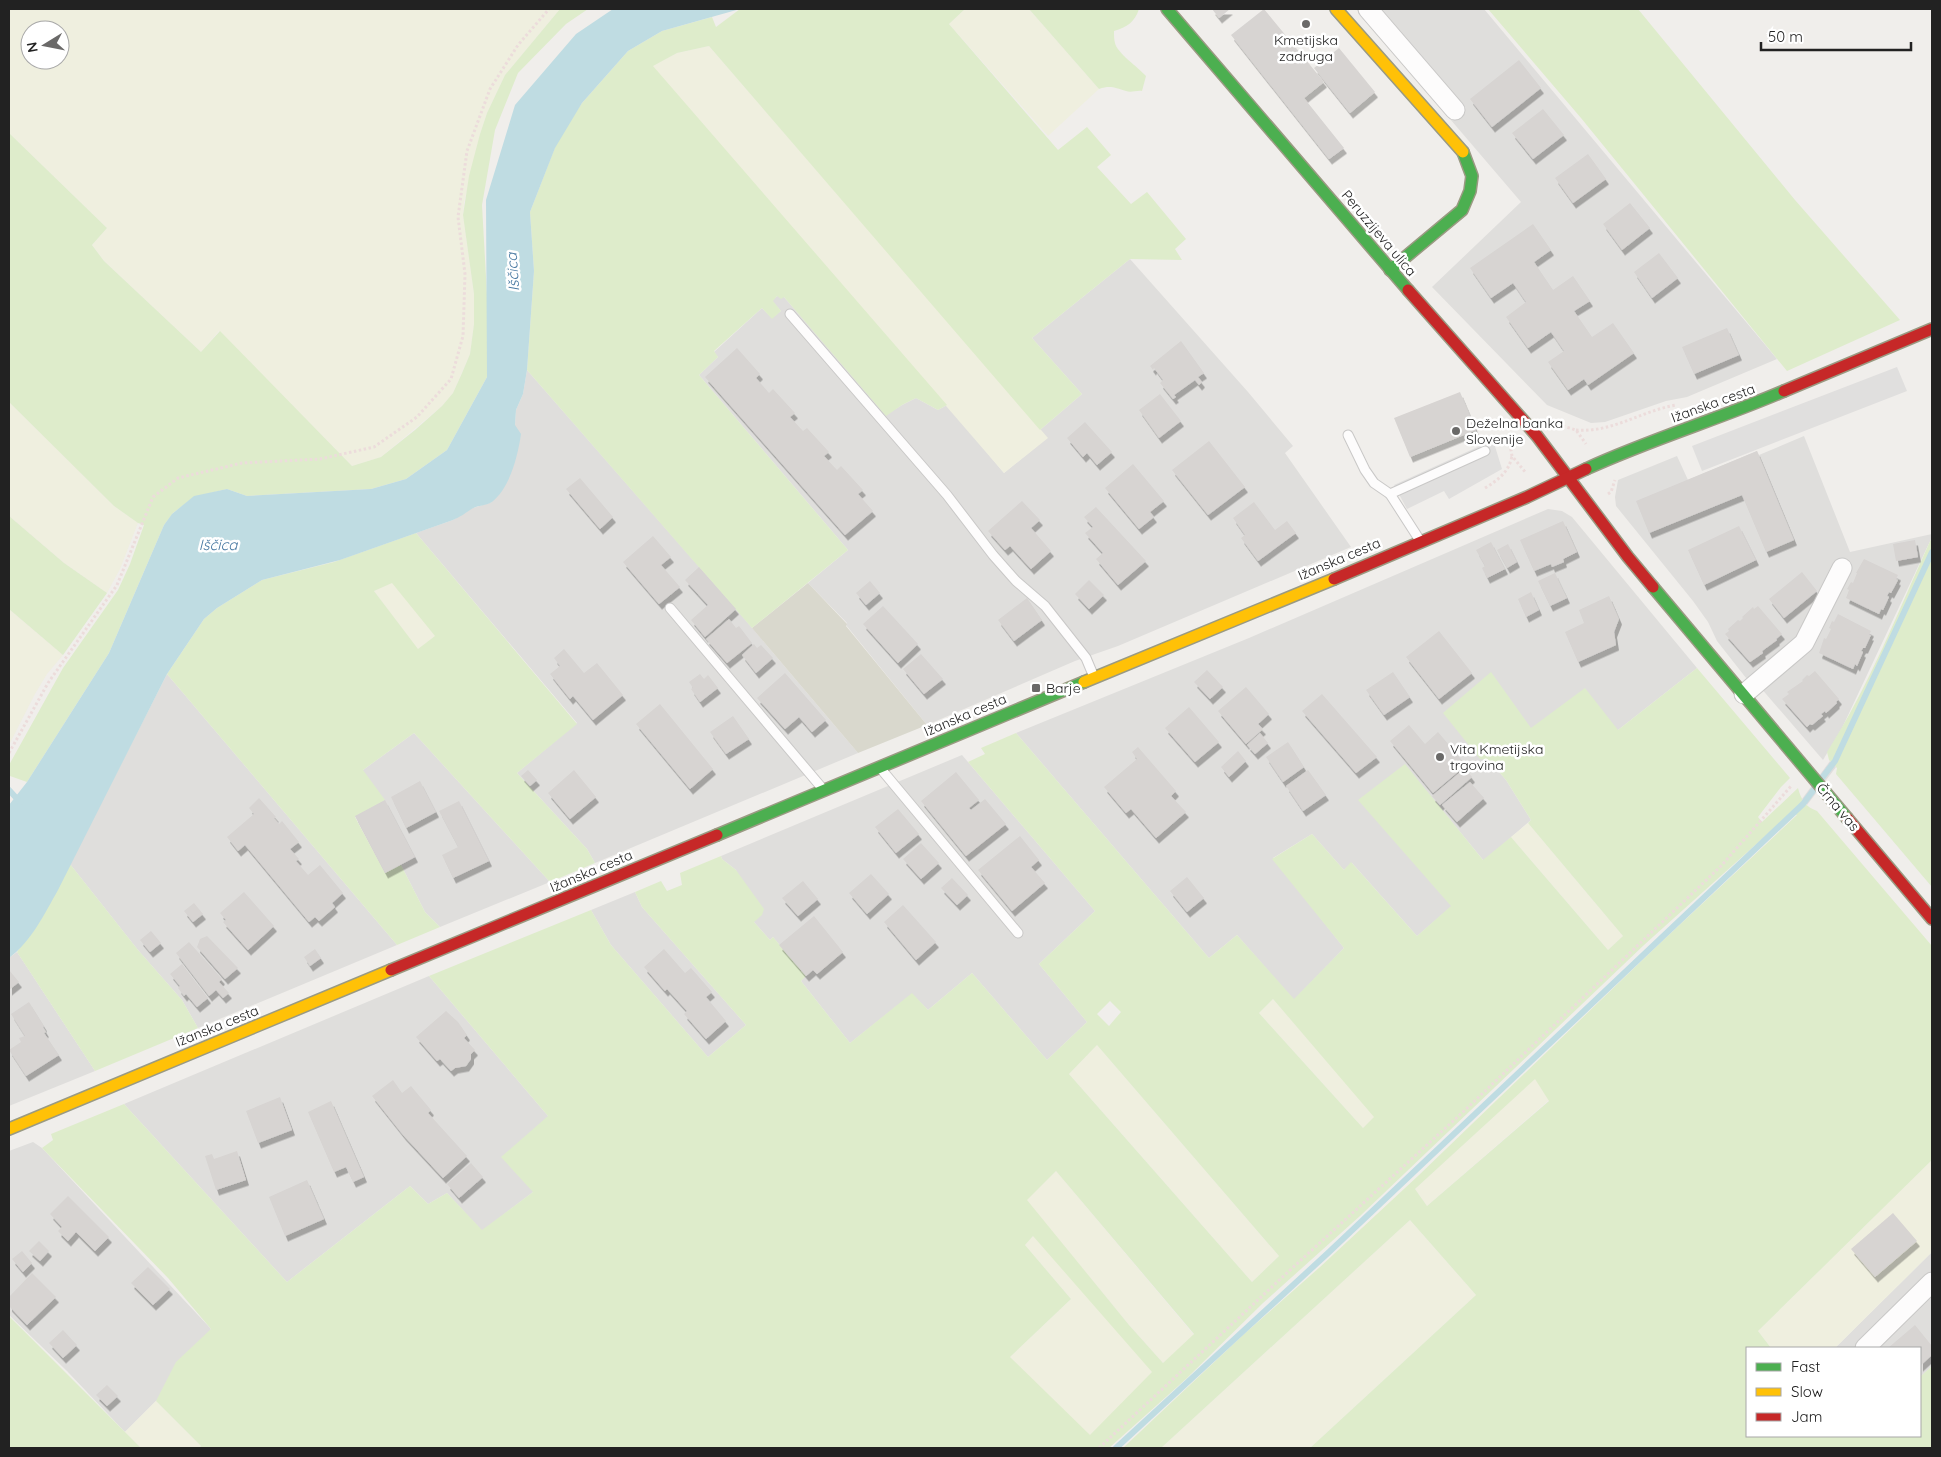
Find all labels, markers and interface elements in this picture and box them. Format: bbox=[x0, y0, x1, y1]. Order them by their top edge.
marker: Kmetijska zadruga bbox=[1300, 18, 1312, 30]
north arrow bbox=[20, 20, 70, 70]
scale bar bbox=[1761, 20, 1911, 52]
text: 50 m bbox=[1768, 27, 1803, 46]
place label: Kmetijska zadruga bbox=[1274, 31, 1338, 65]
text: N bbox=[22, 41, 42, 54]
street label: Peruzzijeva ulica bbox=[1338, 186, 1420, 280]
water label: Iščica bbox=[502, 251, 523, 292]
street label: Ižanska cesta bbox=[1669, 379, 1757, 427]
place label: Deželna banka Slovenije bbox=[1466, 414, 1563, 448]
marker: Deželna banka Slovenije bbox=[1450, 425, 1462, 437]
street label: Ižanska cesta bbox=[1295, 534, 1383, 584]
water label: Iščica bbox=[199, 535, 238, 554]
place label: Barje bbox=[1046, 679, 1081, 697]
marker: Barje bbox=[1030, 682, 1042, 694]
street label: Ižanska cesta bbox=[921, 690, 1009, 740]
place label: Vita Kmetijska trgovina bbox=[1450, 740, 1543, 774]
marker: Vita Kmetijska trgovina bbox=[1434, 751, 1446, 763]
street label: Črna vas bbox=[1813, 779, 1863, 835]
street label: Ižanska cesta bbox=[547, 846, 635, 896]
street label: Ižanska cesta bbox=[173, 1001, 261, 1051]
legend bbox=[1746, 1347, 1921, 1437]
text: Fast bbox=[1791, 1357, 1820, 1376]
text: Slow bbox=[1791, 1382, 1823, 1401]
text: Jam bbox=[1791, 1407, 1822, 1426]

